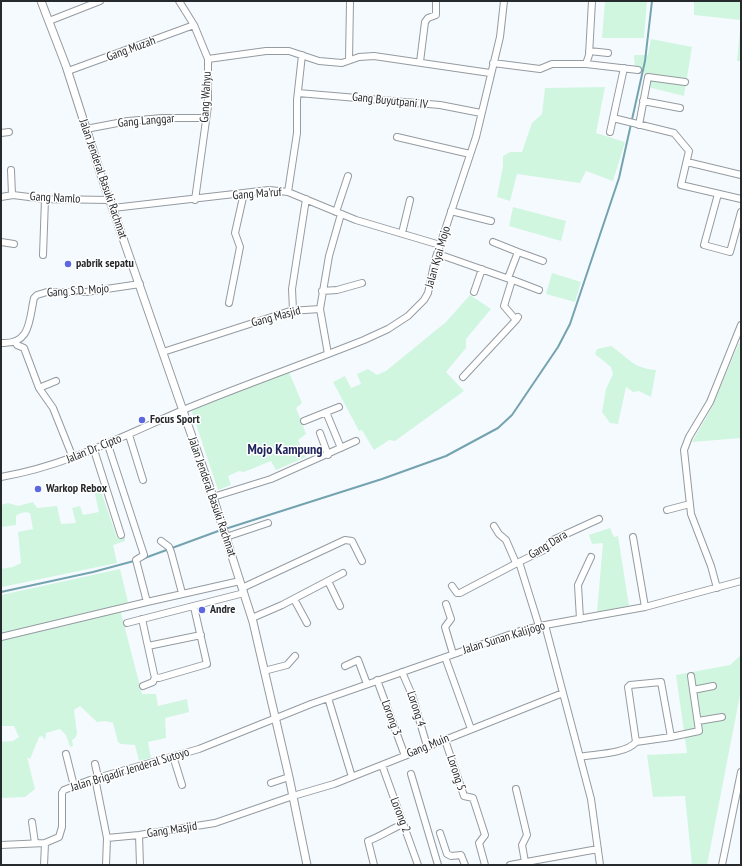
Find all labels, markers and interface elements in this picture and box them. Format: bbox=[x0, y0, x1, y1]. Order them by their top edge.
street label: Gang Muzah bbox=[105, 34, 157, 64]
street label: Gang Wahyu bbox=[197, 71, 215, 123]
street label: Gang Buyutpani IV bbox=[351, 90, 429, 112]
street label: Gang Langgar bbox=[117, 111, 175, 131]
street label: Jalan Jenderal Basuki Rachmat bbox=[76, 117, 130, 241]
street label: Gang Ma'ruf bbox=[232, 185, 282, 203]
street label: Gang Namlo bbox=[29, 189, 81, 207]
street label: Jalan Kyai Mojo bbox=[422, 224, 454, 290]
place label: pabrik sepatu bbox=[76, 257, 134, 271]
marker: pabrik sepatu bbox=[63, 259, 73, 269]
street label: Gang S.D. Mojo bbox=[46, 282, 110, 300]
street label: Gang Masjid bbox=[250, 303, 302, 331]
place label: Focus Sport bbox=[150, 413, 200, 427]
marker: Focus Sport bbox=[137, 415, 147, 425]
street label: Jalan Dr. Cipto bbox=[64, 431, 124, 467]
street label: Jalan Jenderal Basuki Rachmat bbox=[185, 435, 239, 559]
district label: Mojo Kampung bbox=[248, 442, 322, 458]
place label: Warkop Rebox bbox=[46, 482, 107, 496]
marker: Warkop Rebox bbox=[33, 484, 43, 494]
street label: Gang Dara bbox=[526, 528, 570, 562]
place label: Andre bbox=[210, 603, 235, 617]
marker: Andre bbox=[197, 605, 207, 615]
street label: Jalan Sunan Kalijogo bbox=[461, 619, 547, 657]
street label: Lorong 4 bbox=[404, 689, 428, 729]
street label: Lorong 3 bbox=[378, 698, 404, 738]
street label: Gang Muin bbox=[405, 731, 451, 761]
street label: Jalan Brigadir Jenderal Sutoyo bbox=[69, 745, 191, 795]
street label: Lorong 5 bbox=[444, 753, 468, 793]
street label: Lorong 2 bbox=[387, 795, 413, 835]
street label: Gang Masjid bbox=[146, 819, 198, 841]

